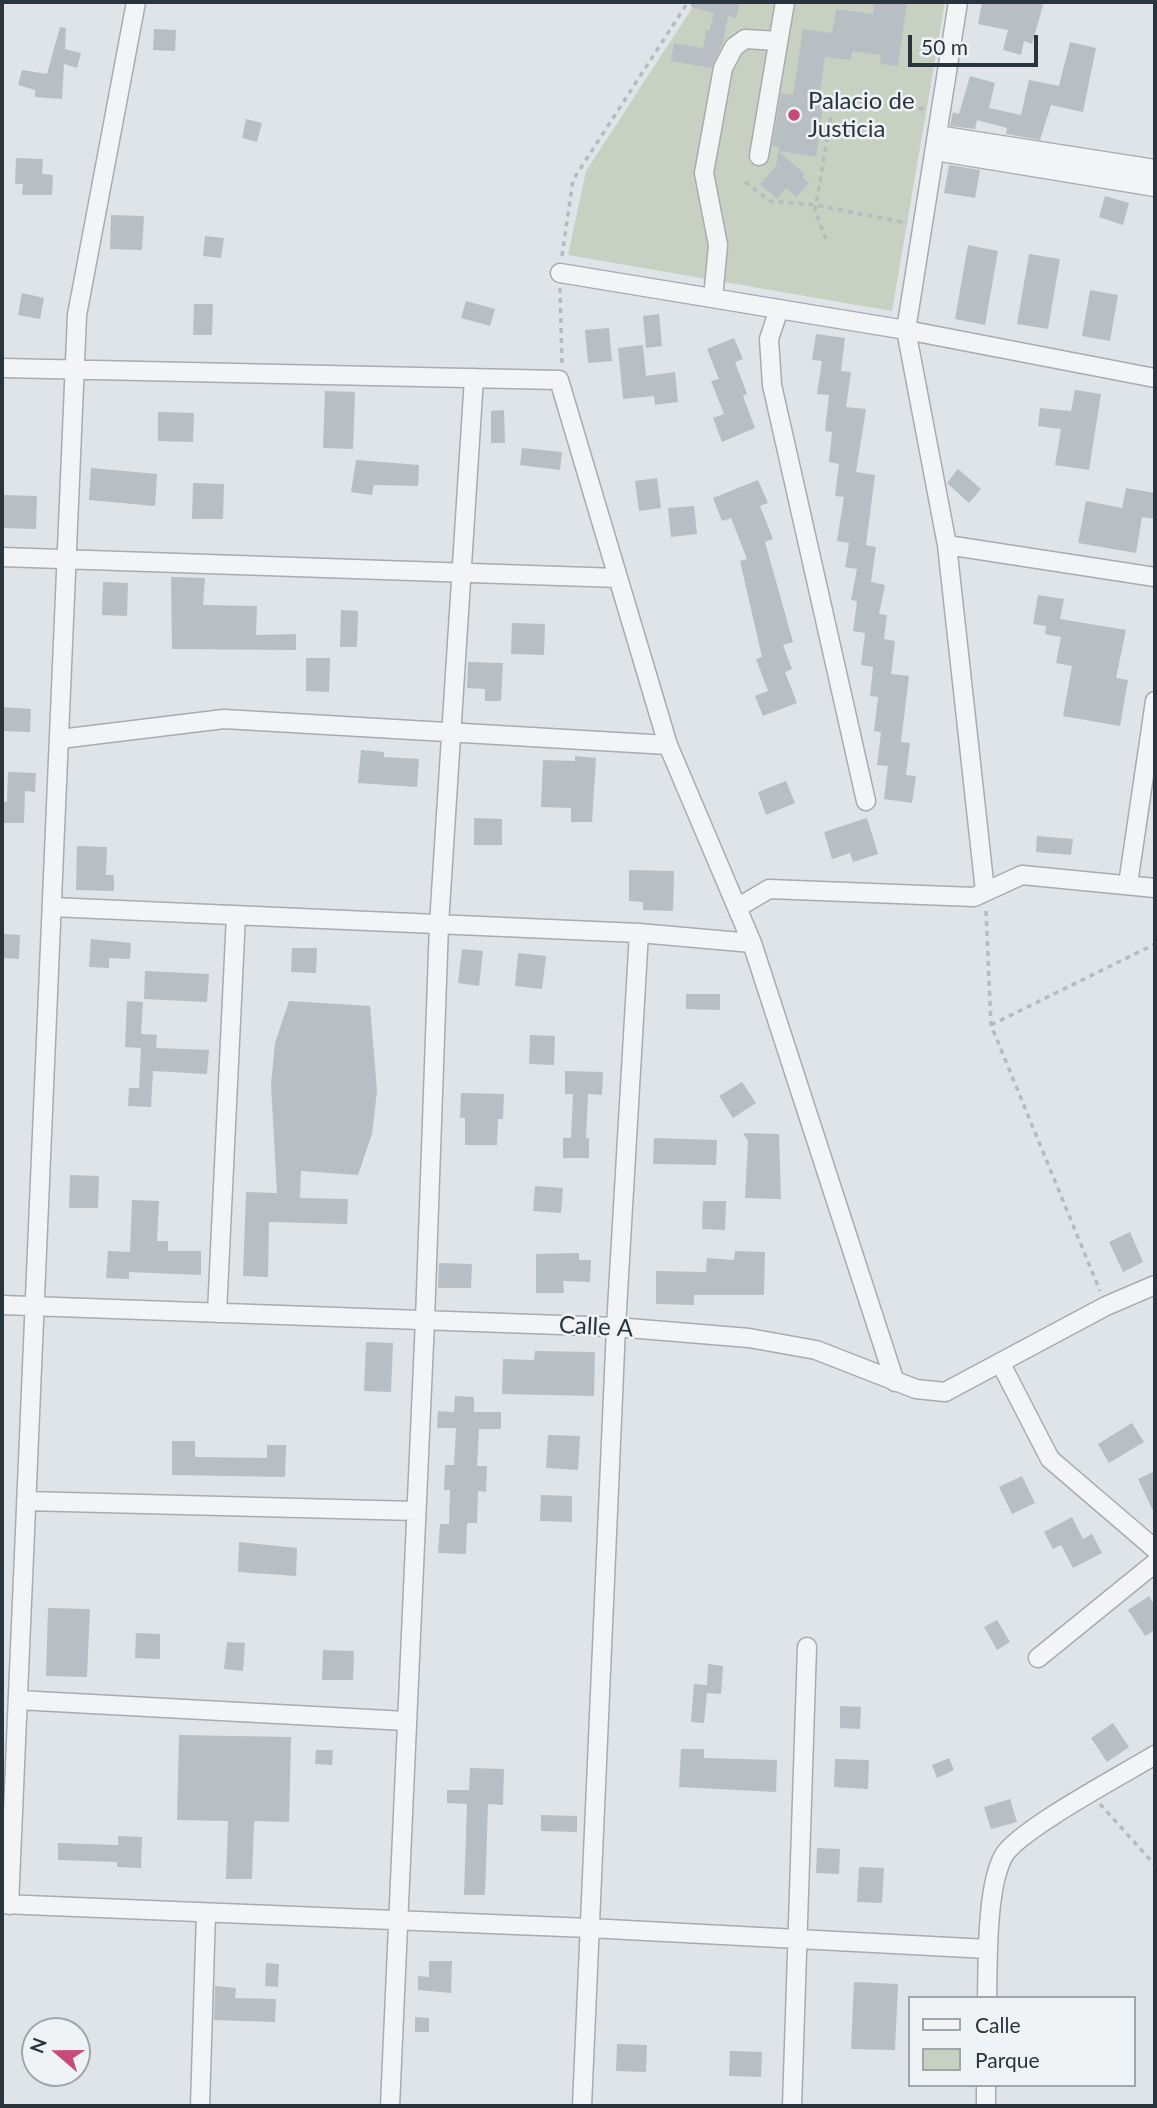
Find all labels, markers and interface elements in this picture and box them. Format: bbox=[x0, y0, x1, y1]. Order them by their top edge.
scale bar bbox=[912, 21, 1042, 65]
text: 50 m bbox=[921, 34, 968, 59]
place label: Palacio de Justicia bbox=[808, 87, 915, 143]
marker: Palacio de Justicia bbox=[786, 107, 802, 123]
street label: Calle A bbox=[558, 1311, 634, 1343]
legend bbox=[908, 1996, 1136, 2087]
text: Calle bbox=[975, 2012, 1020, 2037]
north arrow bbox=[21, 2017, 91, 2087]
text: N bbox=[24, 2035, 51, 2056]
text: Parque bbox=[975, 2047, 1040, 2072]

